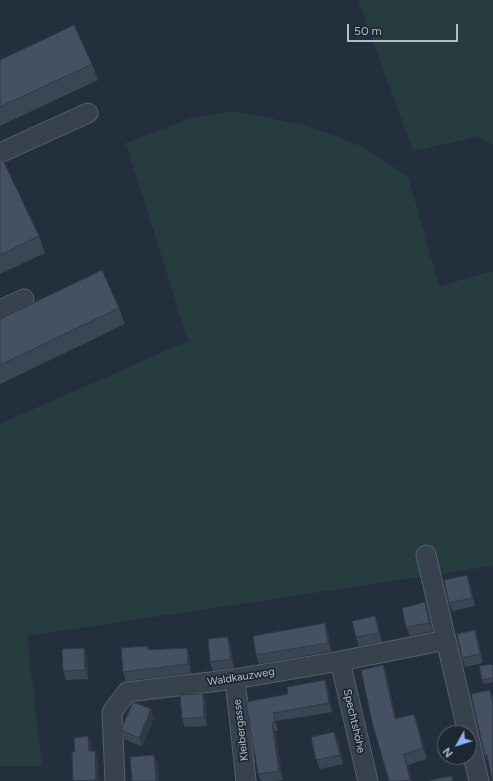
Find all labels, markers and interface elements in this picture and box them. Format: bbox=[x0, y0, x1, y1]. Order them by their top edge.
scale bar bbox=[349, 16, 460, 42]
text: 50 m bbox=[354, 24, 382, 38]
street label: Waldkauzweg bbox=[206, 665, 276, 689]
street label: Spechtshöhe bbox=[340, 688, 368, 754]
street label: Kleibergasse bbox=[231, 698, 251, 762]
north arrow bbox=[437, 725, 477, 765]
text: N bbox=[440, 745, 456, 760]

